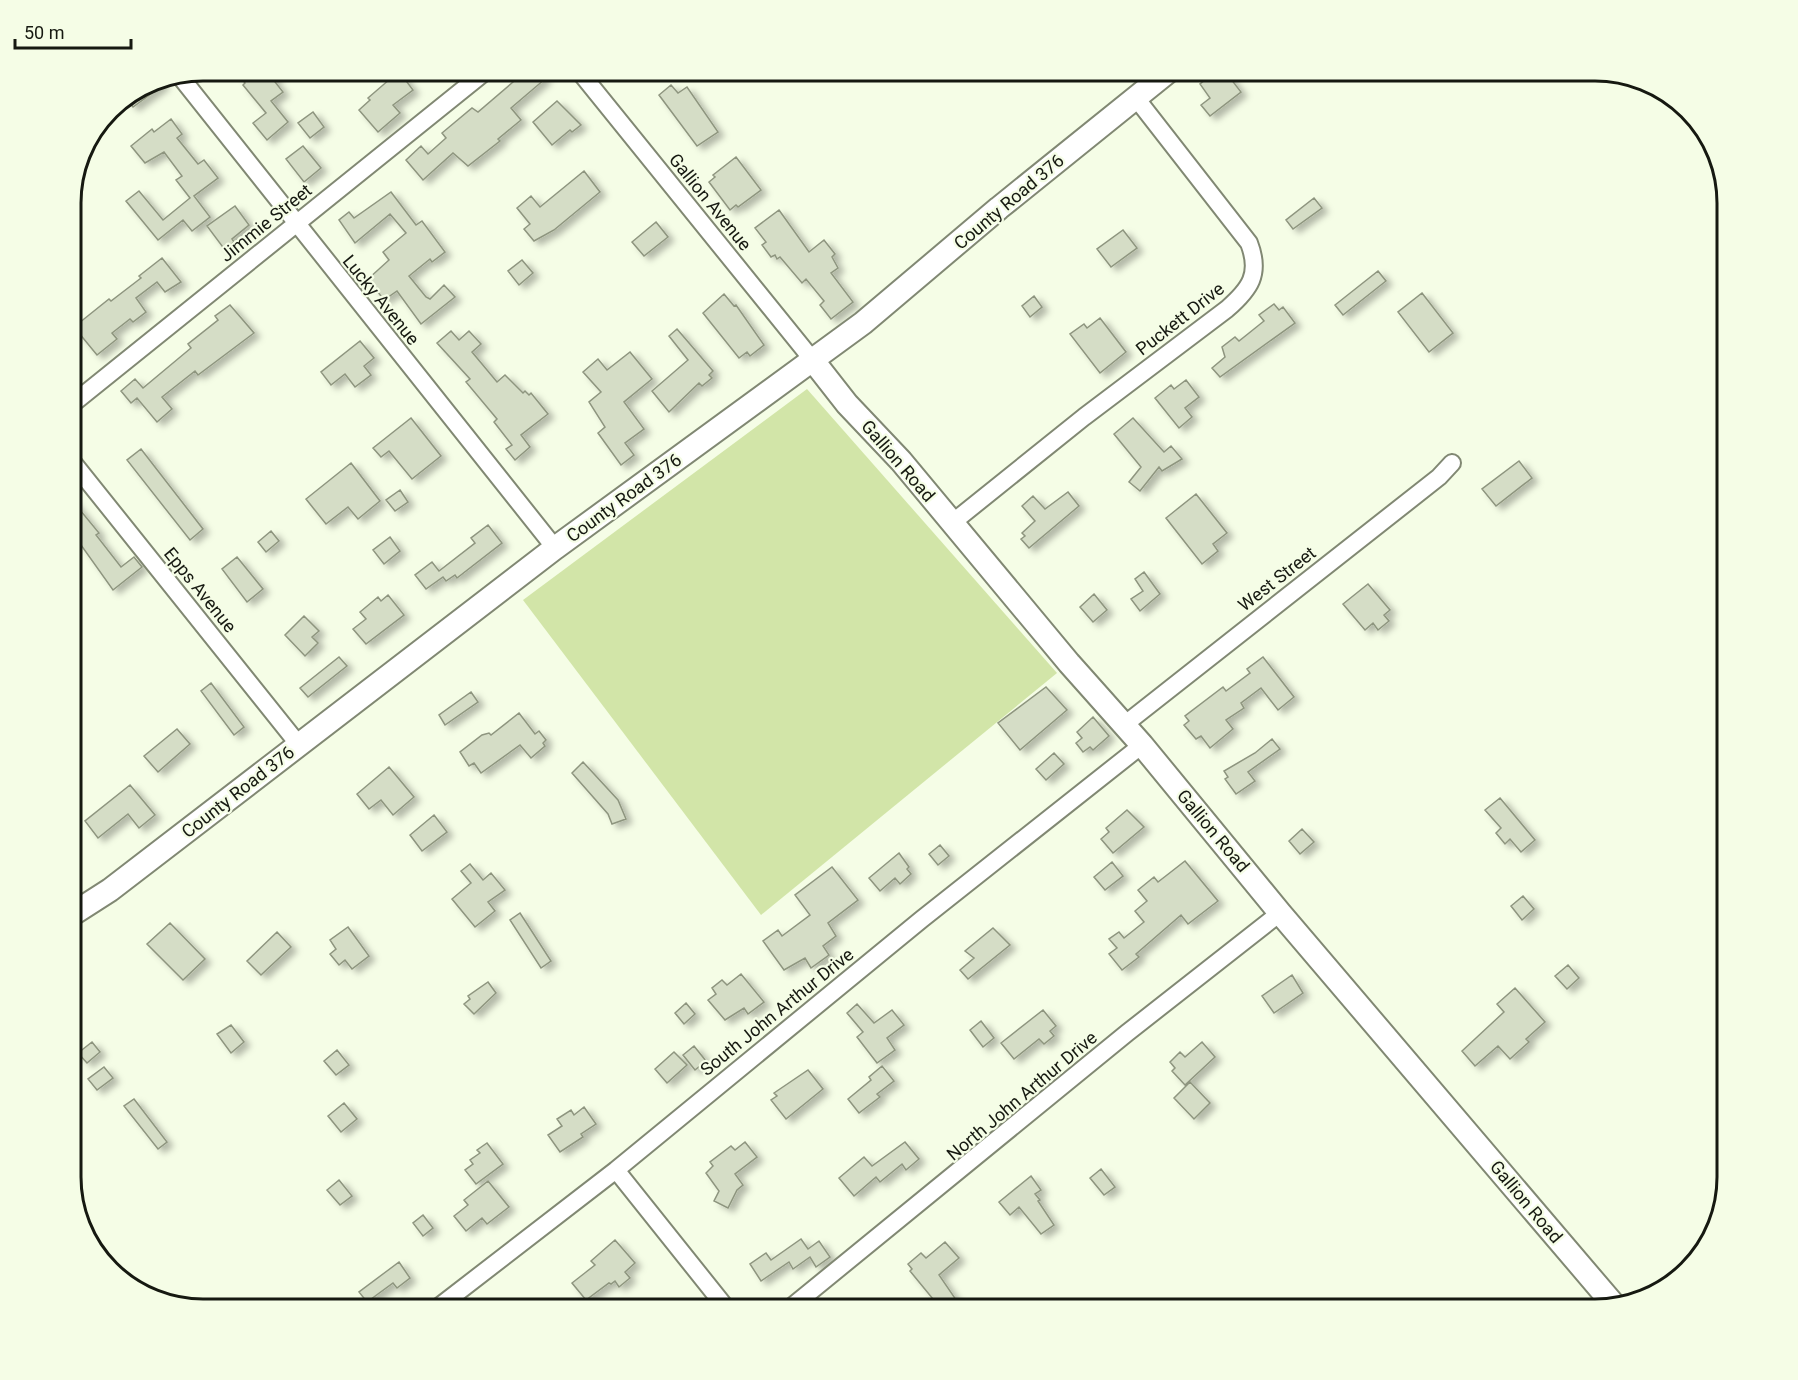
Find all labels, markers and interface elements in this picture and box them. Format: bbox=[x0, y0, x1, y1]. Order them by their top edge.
scale bar bbox=[15, 12, 130, 50]
text: 50 m bbox=[24, 22, 64, 43]
street label: Gallion Avenue bbox=[665, 149, 756, 254]
street label: County Road 376 bbox=[950, 150, 1068, 254]
street label: Jimmie Street bbox=[216, 179, 316, 266]
street label: Lucky Avenue bbox=[339, 250, 424, 349]
street label: Puckett Drive bbox=[1132, 278, 1228, 359]
street label: Gallion Road bbox=[857, 416, 939, 506]
street label: County Road 376 bbox=[562, 449, 685, 546]
street label: West Street bbox=[1234, 542, 1320, 615]
street label: Epps Avenue bbox=[160, 543, 241, 636]
street label: County Road 376 bbox=[177, 741, 298, 842]
street label: Gallion Road bbox=[1173, 785, 1254, 876]
street label: South John Arthur Drive bbox=[696, 943, 857, 1080]
street label: North John Arthur Drive bbox=[942, 1027, 1101, 1165]
street label: Gallion Road bbox=[1486, 1156, 1567, 1247]

